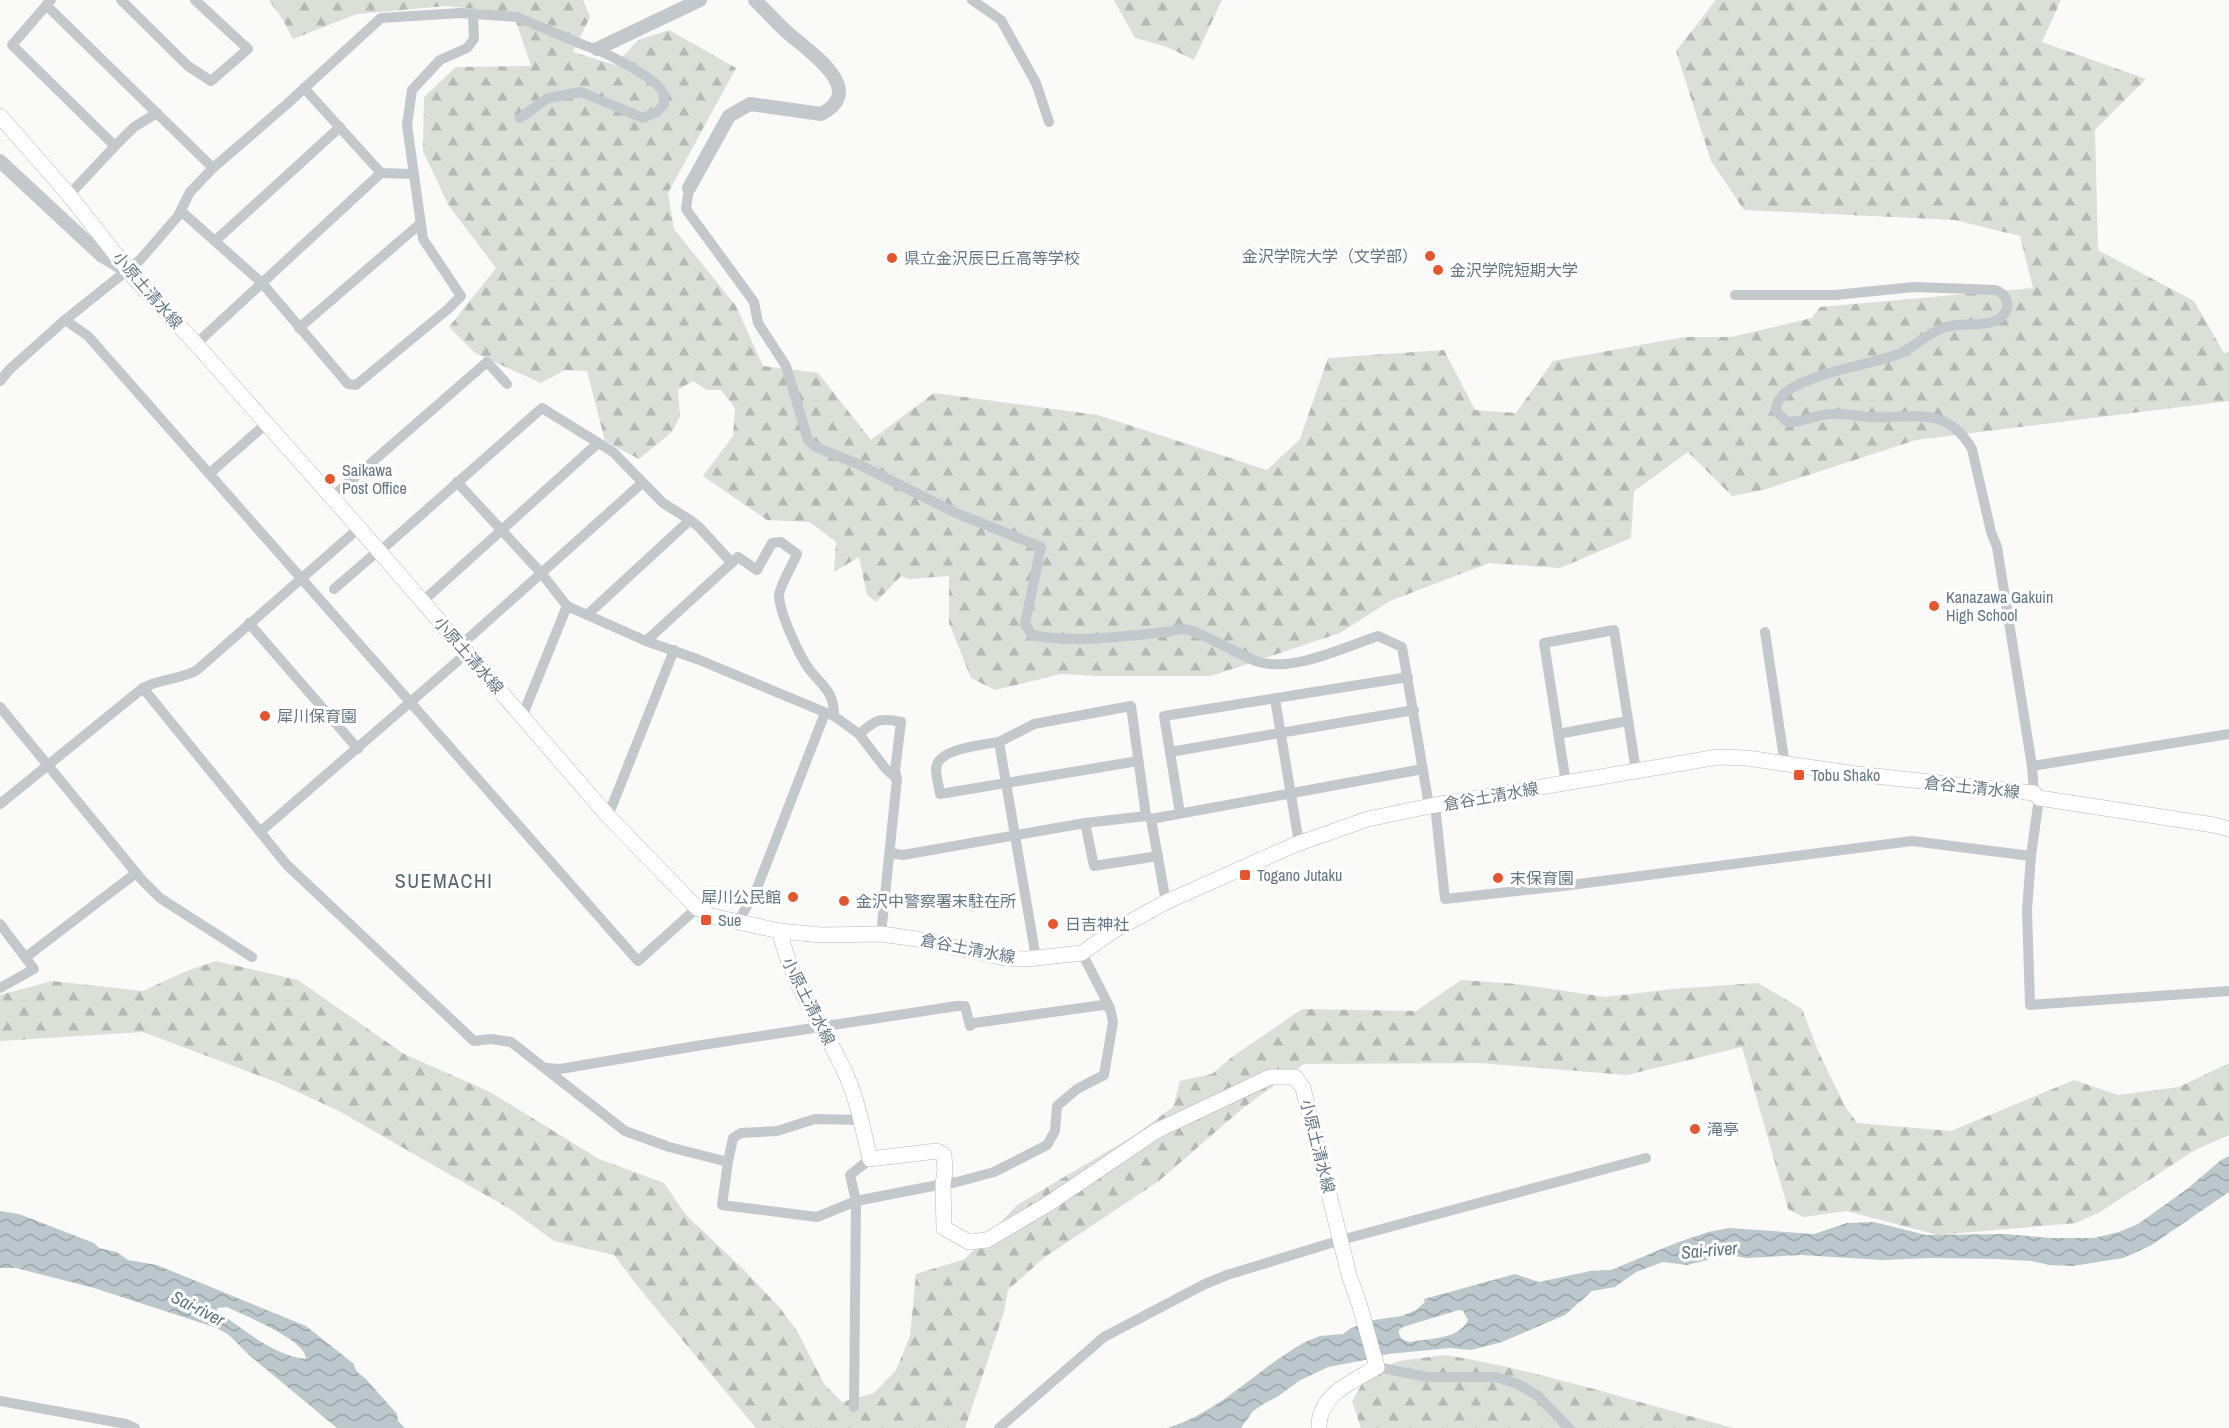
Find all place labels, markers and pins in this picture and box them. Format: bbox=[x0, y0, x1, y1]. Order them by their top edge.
place label: 金沢学院大学（文学部） bbox=[1242, 245, 1418, 267]
place label: 県立金沢辰巳丘高等学校 bbox=[904, 247, 1080, 269]
marker: 金沢学院大学（文学部） bbox=[1423, 249, 1437, 263]
marker: 県立金沢辰巳丘高等学校 bbox=[885, 251, 899, 265]
place label: 金沢学院短期大学 bbox=[1450, 259, 1578, 281]
marker: 金沢学院短期大学 bbox=[1431, 263, 1445, 277]
place label: Saikawa Post Office bbox=[342, 459, 407, 499]
marker: Saikawa Post Office bbox=[323, 472, 337, 486]
place label: Kanazawa Gakuin High School bbox=[1946, 586, 2053, 626]
marker: Kanazawa Gakuin High School bbox=[1927, 599, 1941, 613]
place label: 犀川保育園 bbox=[277, 705, 357, 727]
marker: 犀川保育園 bbox=[258, 709, 272, 723]
place label: Tobu Shako bbox=[1811, 764, 1880, 786]
marker: Tobu Shako bbox=[1792, 768, 1806, 782]
place label: Togano Jutaku bbox=[1257, 864, 1342, 886]
place label: 末保育園 bbox=[1510, 867, 1574, 889]
marker: Togano Jutaku bbox=[1238, 868, 1252, 882]
marker: 末保育園 bbox=[1491, 871, 1505, 885]
place label: 犀川公民館 bbox=[701, 886, 781, 908]
marker: 犀川公民館 bbox=[786, 890, 800, 904]
place label: 金沢中警察署末駐在所 bbox=[856, 890, 1016, 912]
marker: 金沢中警察署末駐在所 bbox=[837, 894, 851, 908]
place label: Sue bbox=[718, 909, 741, 931]
marker: Sue bbox=[699, 913, 713, 927]
place label: 日吉神社 bbox=[1065, 913, 1129, 935]
marker: 日吉神社 bbox=[1046, 917, 1060, 931]
place label: 滝亭 bbox=[1707, 1118, 1739, 1140]
marker: 滝亭 bbox=[1688, 1122, 1702, 1136]

